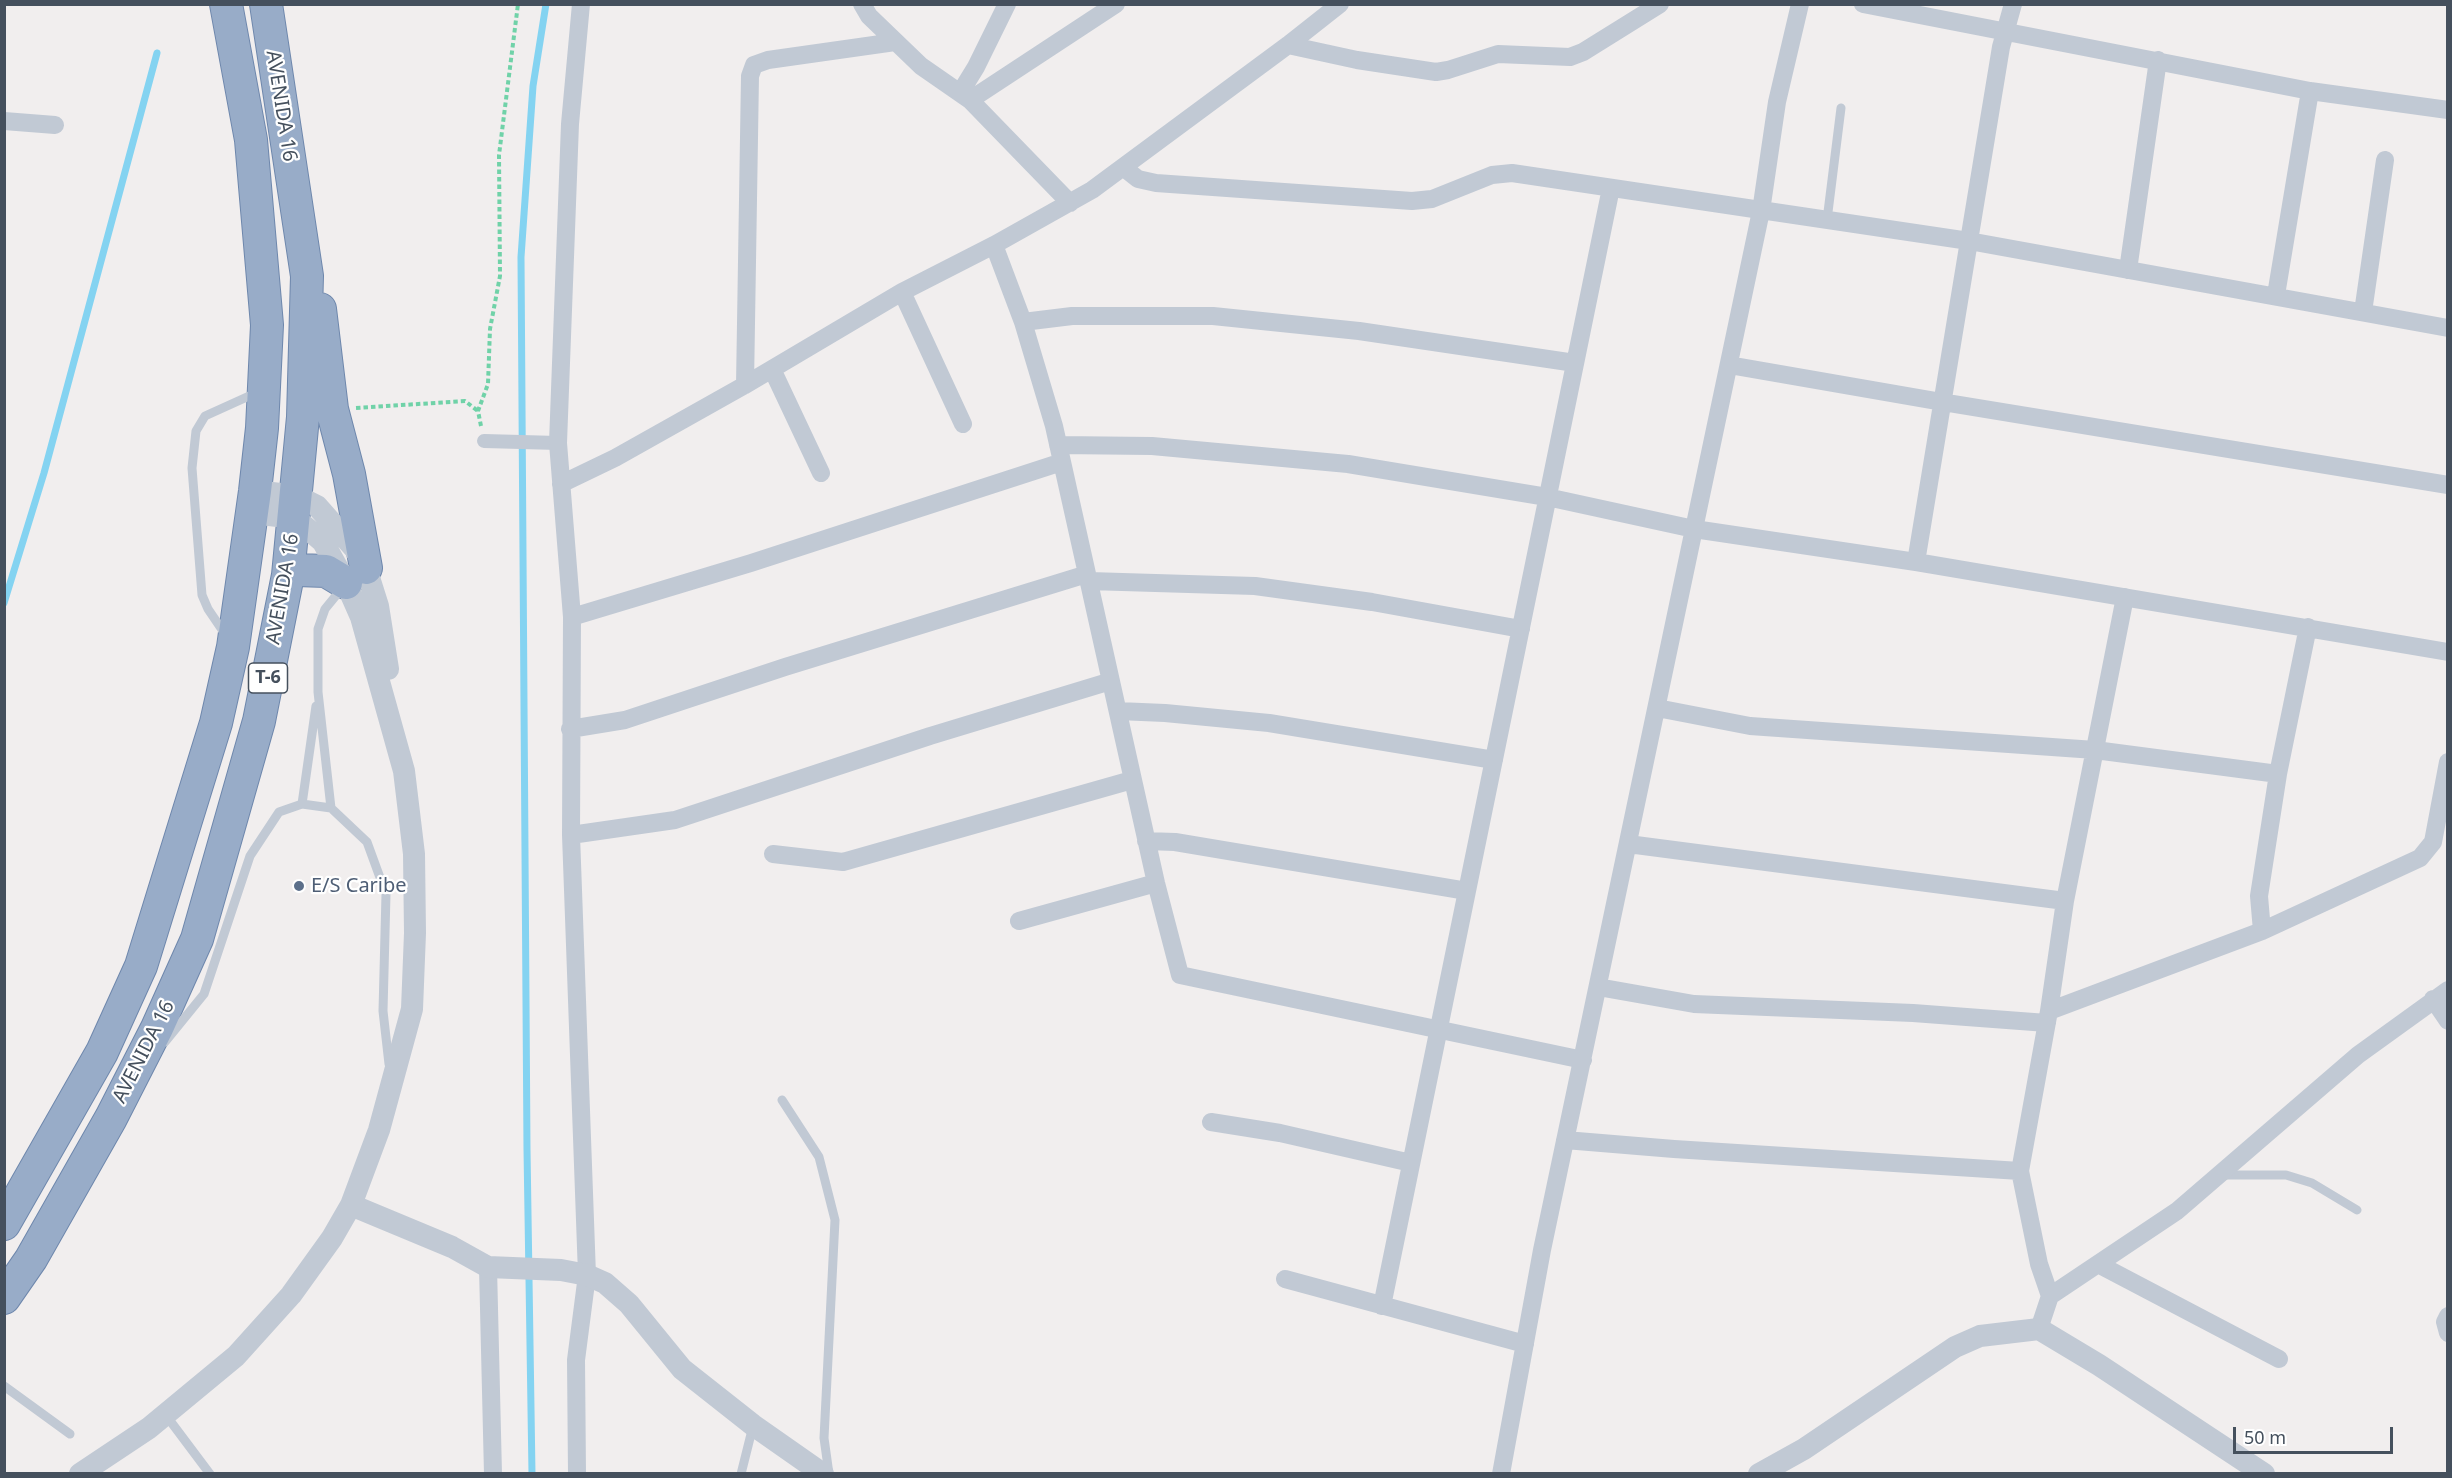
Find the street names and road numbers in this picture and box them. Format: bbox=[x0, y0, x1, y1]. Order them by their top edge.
street label: AVENIDA 16 bbox=[260, 49, 302, 163]
street label: AVENIDA 16 bbox=[261, 532, 305, 646]
road number: T-6 bbox=[248, 663, 288, 693]
street label: AVENIDA 16 bbox=[108, 997, 180, 1107]

